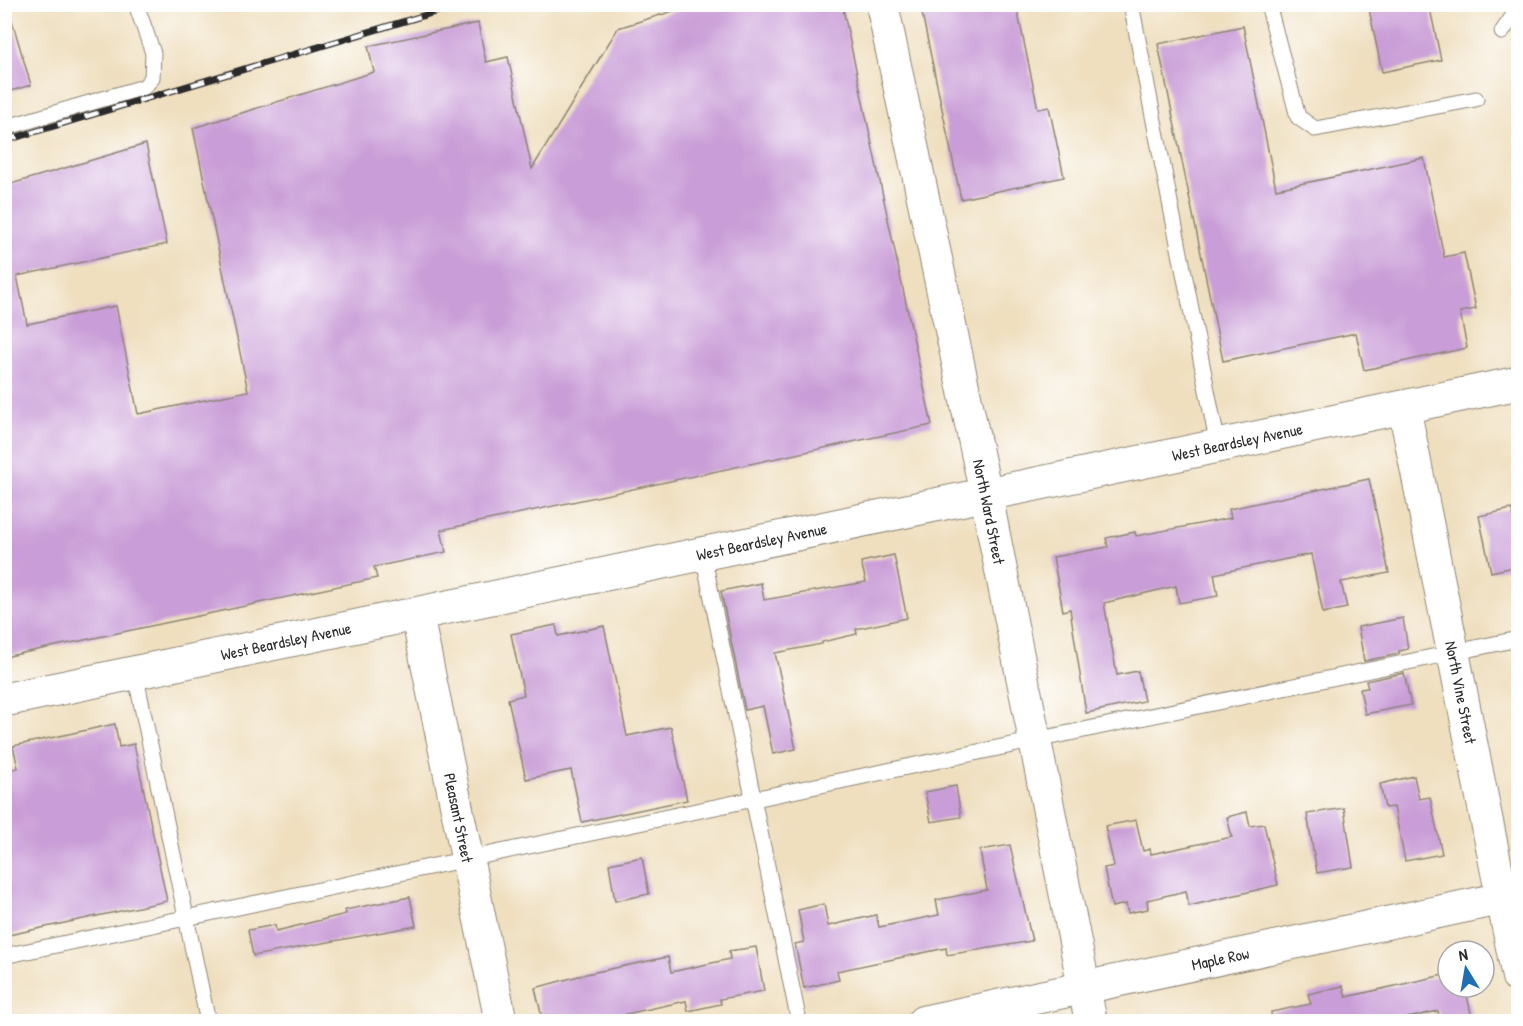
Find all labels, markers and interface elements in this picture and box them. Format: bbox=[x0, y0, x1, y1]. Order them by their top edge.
street label: West Beardsley Avenue bbox=[1170, 417, 1305, 466]
street label: North Ward Street bbox=[968, 457, 1011, 567]
street label: West Beardsley Avenue bbox=[694, 517, 829, 566]
street label: West Beardsley Avenue bbox=[219, 616, 354, 665]
street label: North Vine Street bbox=[1440, 639, 1482, 746]
street label: Pleasant Street bbox=[439, 771, 479, 865]
north arrow bbox=[1436, 939, 1496, 999]
street label: Maple Row bbox=[1190, 942, 1251, 975]
text: N bbox=[1457, 943, 1470, 966]

